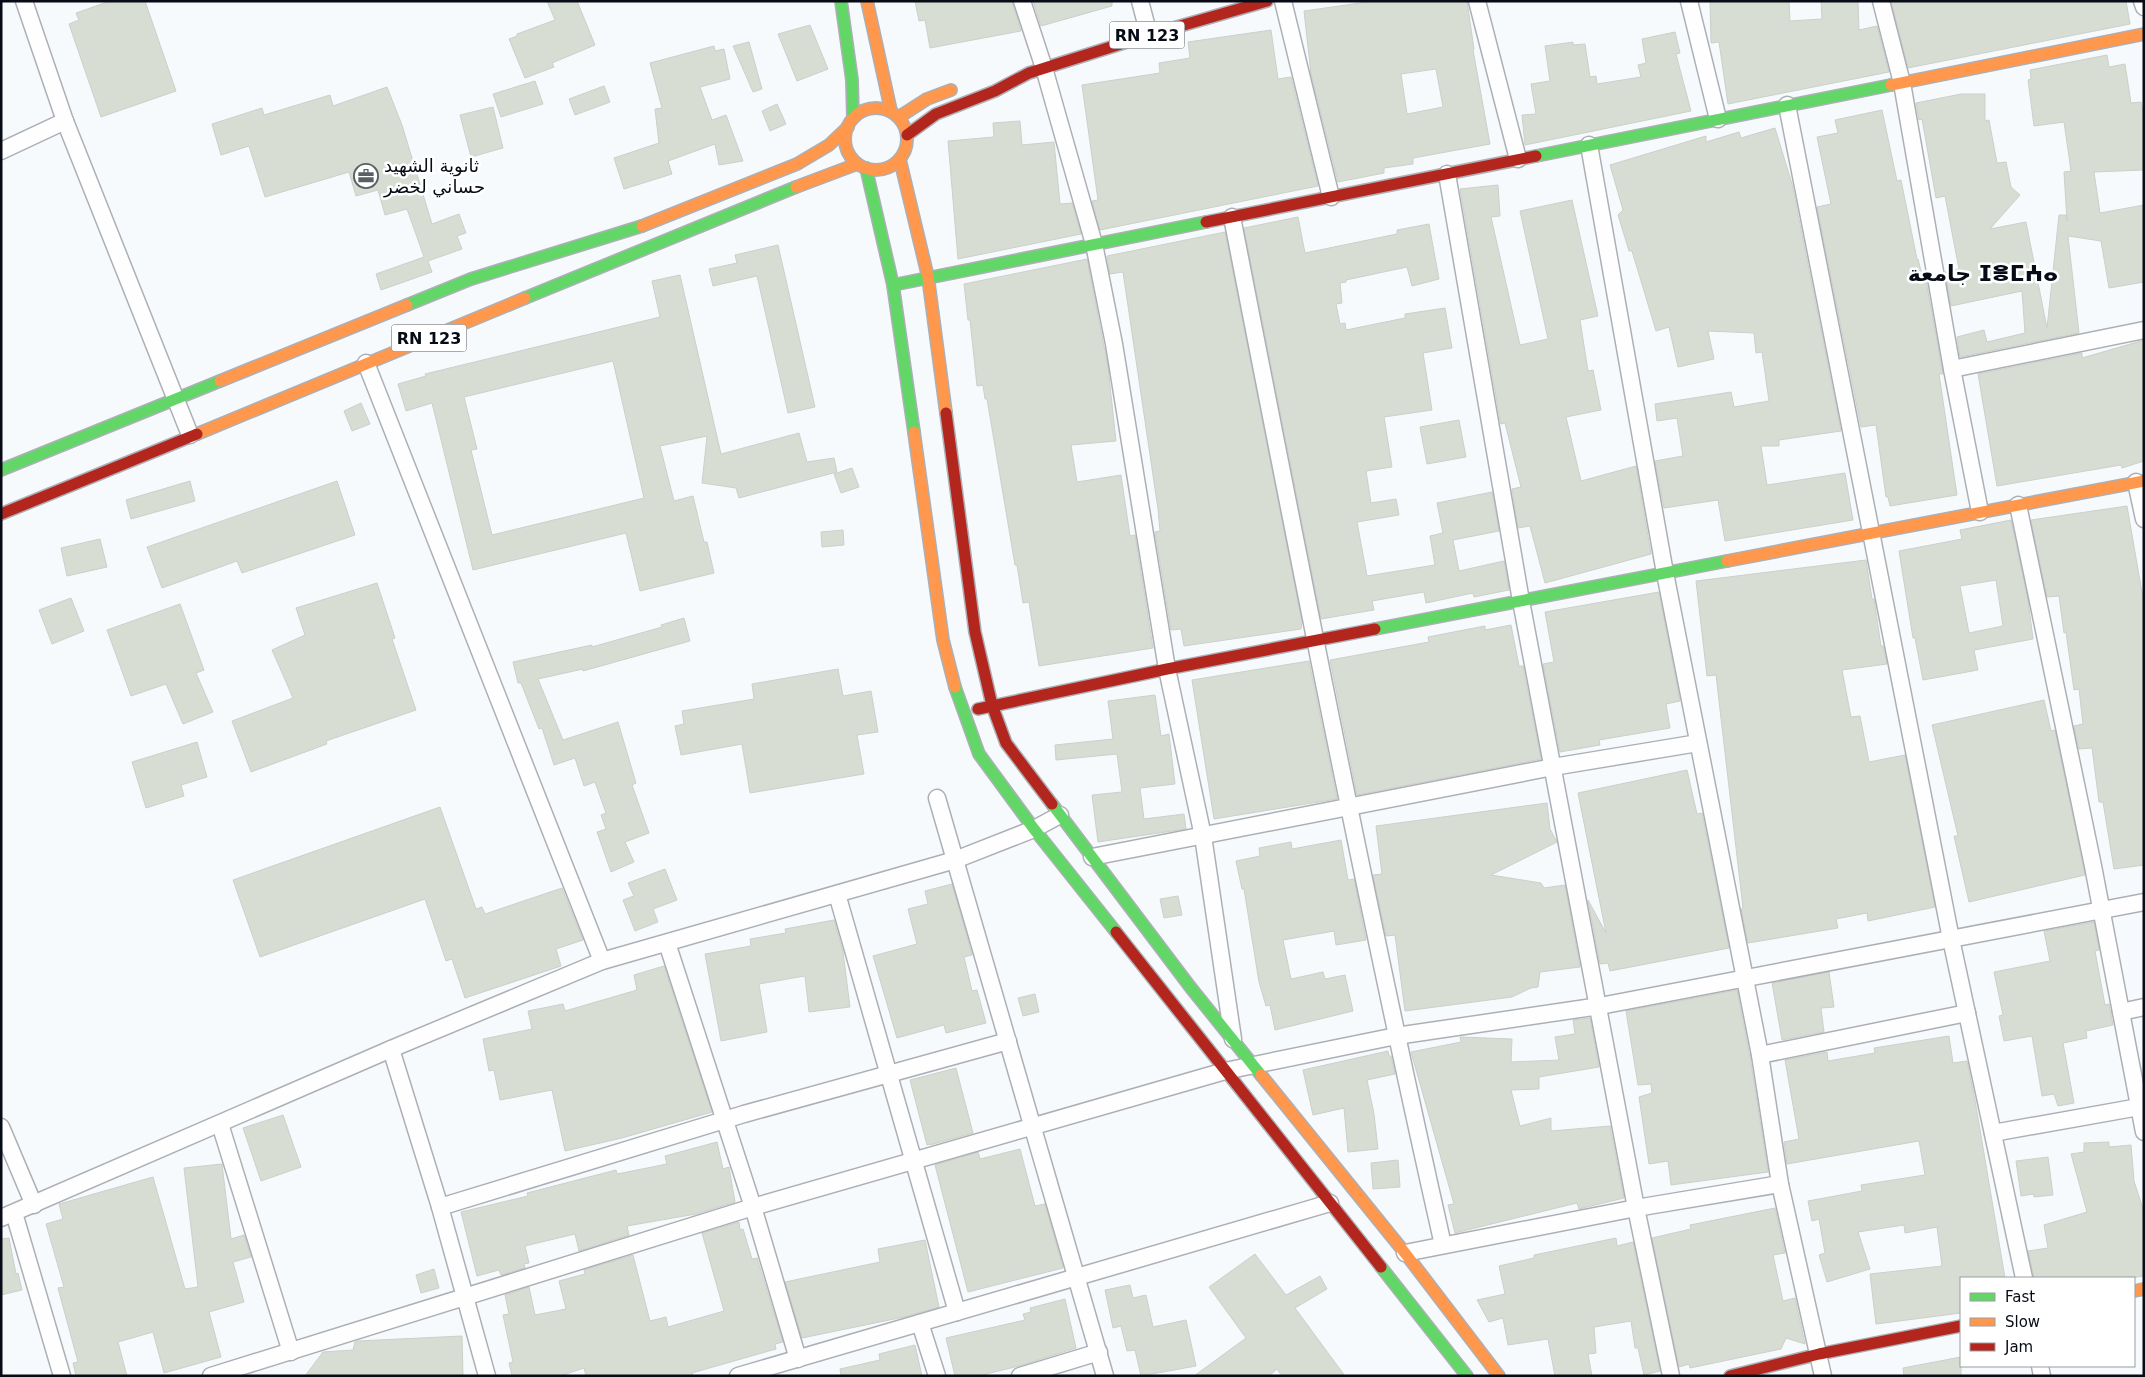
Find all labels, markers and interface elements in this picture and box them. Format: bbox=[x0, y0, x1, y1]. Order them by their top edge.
road number: RN 123 bbox=[1110, 22, 1184, 48]
place label: ثانوية الشهيد حساني لخضر bbox=[383, 155, 485, 198]
office icon: ثانوية الشهيد حساني لخضر bbox=[353, 163, 379, 189]
district label: جامعة ⵊⴻⵎⵄⴰ bbox=[1908, 261, 2058, 286]
road number: RN 123 bbox=[392, 324, 466, 352]
legend bbox=[1960, 1277, 2135, 1367]
text: Fast bbox=[2005, 1288, 2035, 1306]
text: Slow bbox=[2005, 1313, 2040, 1331]
text: Jam bbox=[2004, 1338, 2033, 1356]

